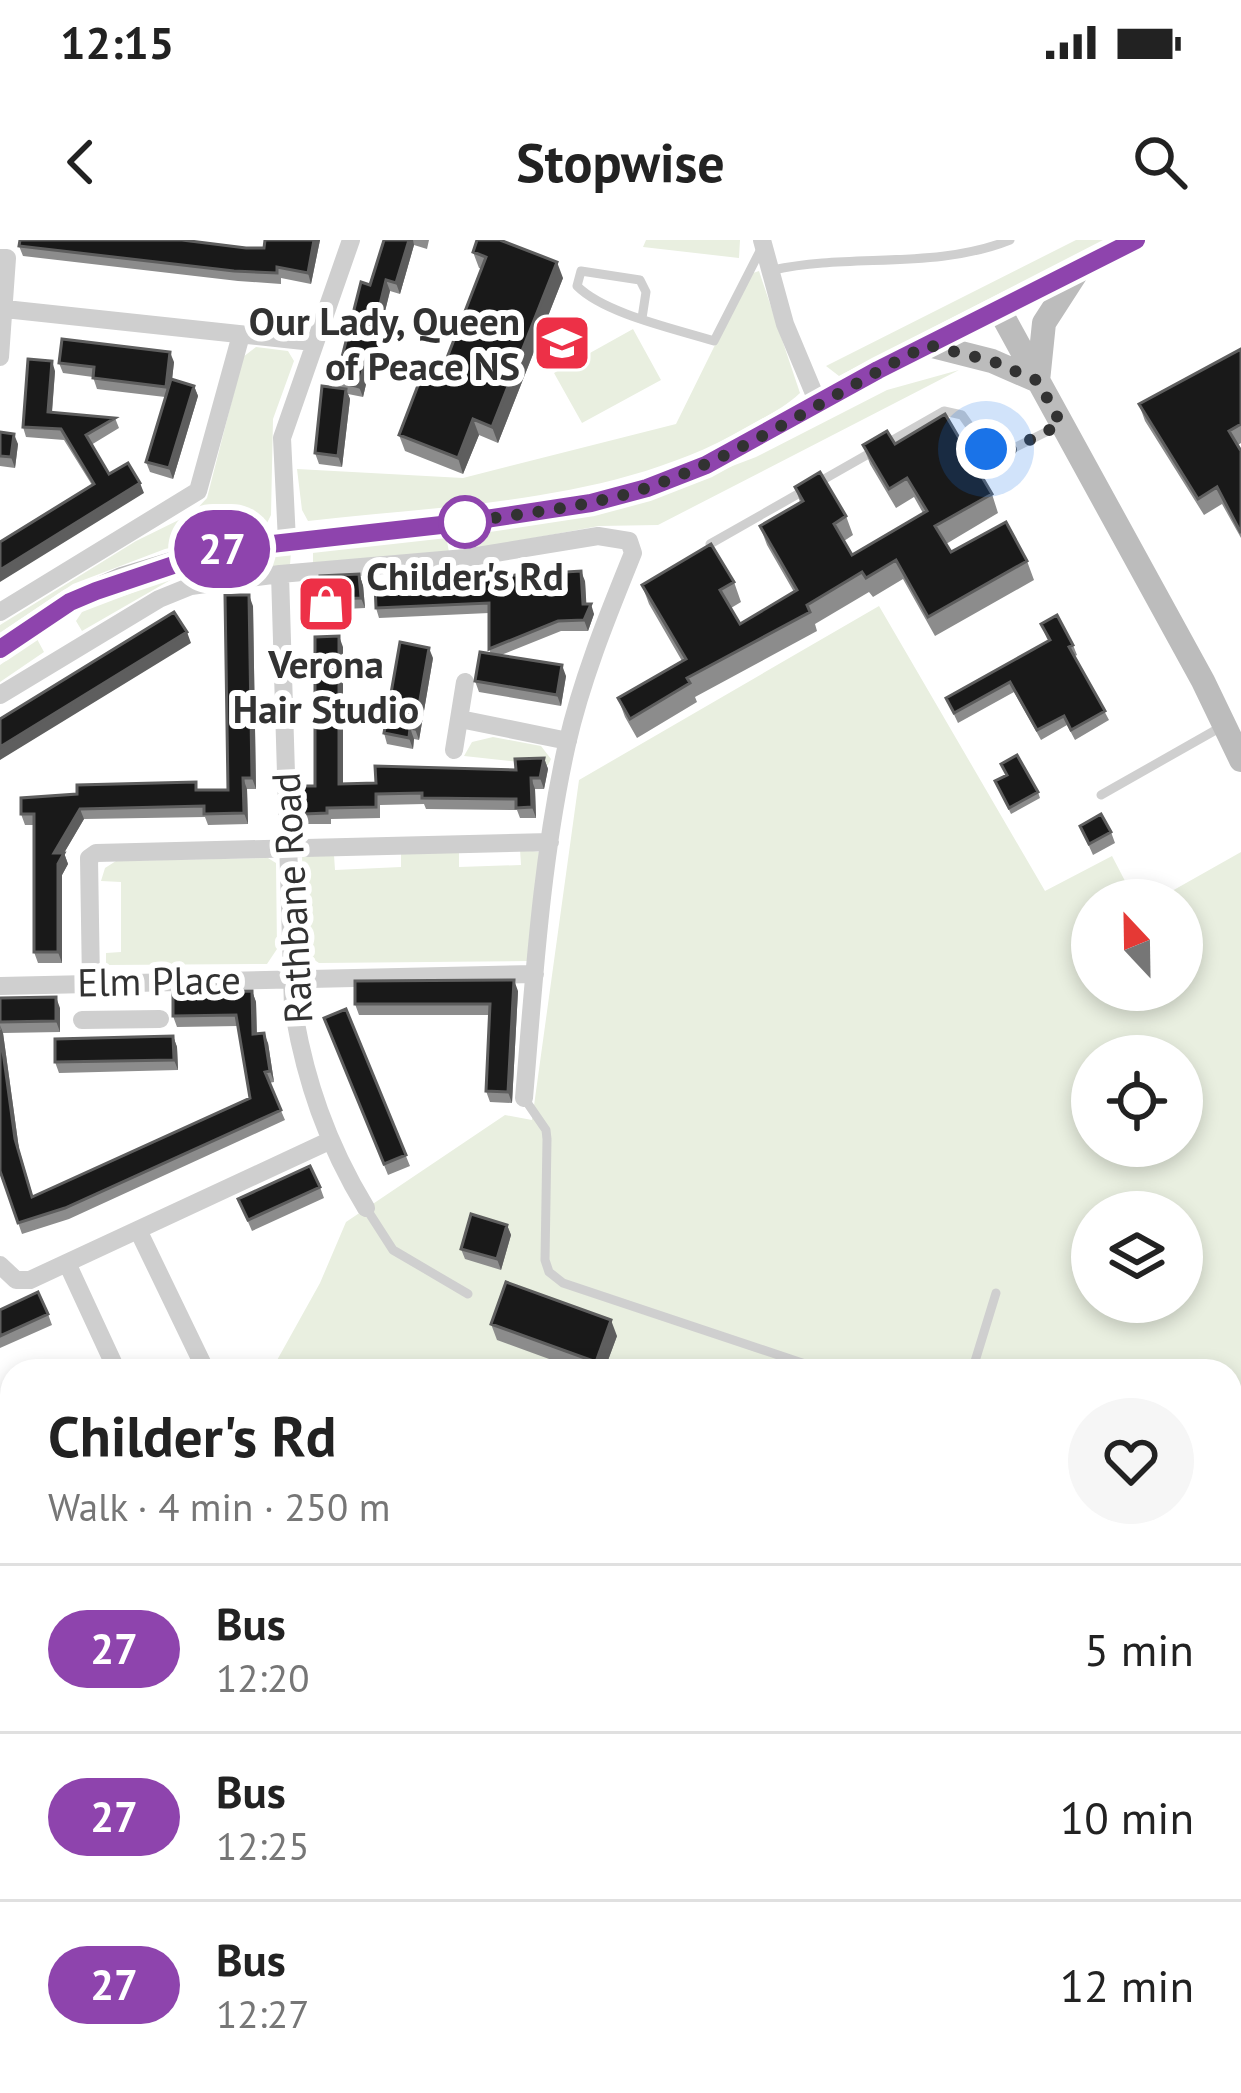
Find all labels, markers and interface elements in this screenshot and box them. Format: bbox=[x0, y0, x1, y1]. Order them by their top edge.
text: 12:15 bbox=[60, 13, 174, 71]
text: Stopwise bbox=[516, 127, 725, 197]
icon: back bbox=[48, 129, 114, 195]
icon: search bbox=[1127, 129, 1193, 195]
place label: Our Lady, Queen of Peace NS bbox=[249, 295, 520, 391]
school or university icon: Our Lady, Queen of Peace NS bbox=[531, 312, 593, 374]
your location bbox=[956, 419, 1016, 479]
marker: Childer's Rd bbox=[440, 497, 490, 547]
line badge: 27 bbox=[168, 510, 276, 588]
text: 27 bbox=[198, 521, 246, 576]
place label: Childer's Rd bbox=[366, 550, 564, 601]
shop icon: Verona Hair Studio bbox=[295, 573, 357, 635]
place label: Verona Hair Studio bbox=[233, 638, 419, 734]
street label: Rathbane Road bbox=[259, 771, 324, 1025]
north arrow bbox=[1071, 879, 1203, 1011]
map controls bbox=[1071, 879, 1203, 1323]
street label: Elm Place bbox=[77, 954, 241, 1007]
button: locate bbox=[1071, 1035, 1203, 1167]
button: layers bbox=[1071, 1191, 1203, 1323]
button: heart bbox=[1068, 1398, 1194, 1524]
text: Childer's Rd bbox=[48, 1399, 337, 1473]
text: Walk · 4 min · 250 m bbox=[48, 1481, 390, 1532]
text: Bus bbox=[216, 1594, 286, 1652]
text: 5 min bbox=[1084, 1620, 1194, 1678]
text: 27 bbox=[90, 1621, 138, 1676]
text: 12:20 bbox=[216, 1652, 310, 1703]
text: Bus bbox=[216, 1762, 286, 1820]
text: 10 min bbox=[1060, 1788, 1194, 1846]
text: 27 bbox=[90, 1789, 138, 1844]
text: 12:25 bbox=[216, 1820, 310, 1871]
text: Bus bbox=[216, 1930, 286, 1988]
text: 12 min bbox=[1060, 1956, 1194, 2014]
text: 27 bbox=[90, 1957, 138, 2012]
text: 12:27 bbox=[216, 1988, 310, 2039]

